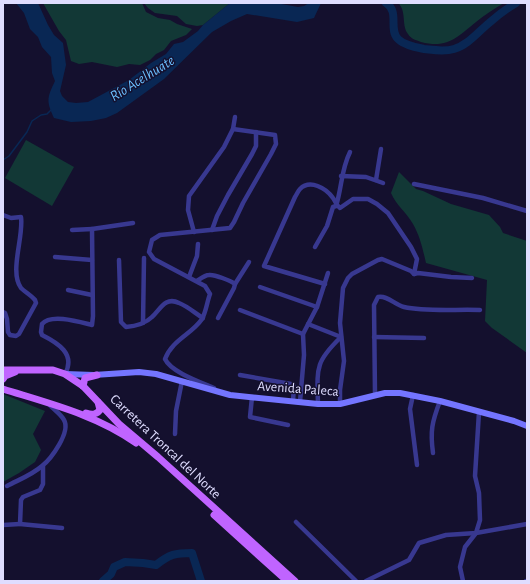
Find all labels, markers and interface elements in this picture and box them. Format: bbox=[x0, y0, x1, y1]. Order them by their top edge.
water label: Río Acelhuate bbox=[107, 53, 178, 104]
street label: Avenida Paleca bbox=[257, 379, 340, 399]
street label: Carretera Troncal del Norte bbox=[107, 392, 223, 502]

